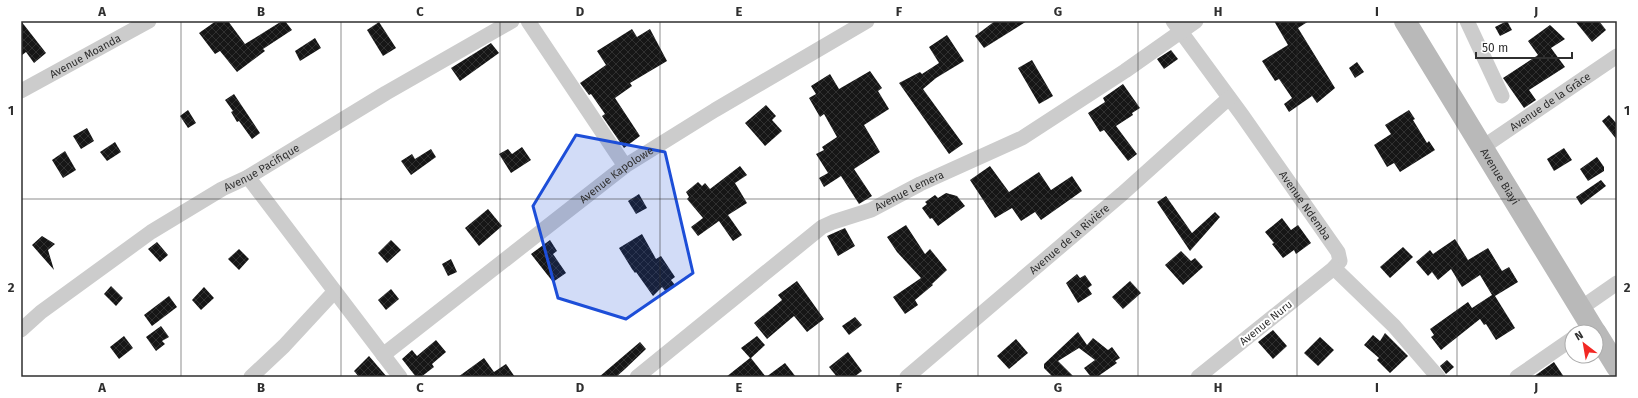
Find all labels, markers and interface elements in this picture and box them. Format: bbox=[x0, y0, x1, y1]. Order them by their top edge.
text: A bbox=[97, 4, 106, 19]
text: B bbox=[257, 4, 265, 19]
text: C bbox=[416, 4, 424, 19]
text: D bbox=[576, 4, 585, 19]
text: E bbox=[736, 4, 743, 19]
text: F bbox=[896, 4, 903, 19]
text: G bbox=[1054, 4, 1062, 19]
text: H bbox=[1214, 4, 1222, 19]
text: I bbox=[1375, 4, 1379, 19]
text: J bbox=[1533, 4, 1538, 19]
street label: Avenue Moanda bbox=[47, 31, 123, 81]
scale bar bbox=[1476, 34, 1572, 60]
text: 50 m bbox=[1482, 41, 1508, 55]
street label: Avenue de la Grâce bbox=[1507, 69, 1593, 134]
text: 1 bbox=[8, 103, 14, 118]
text: 1 bbox=[1624, 103, 1630, 118]
street label: Avenue Pacifique bbox=[222, 141, 302, 194]
street label: Avenue Kapolowe bbox=[577, 144, 656, 206]
street label: Avenue Biayi bbox=[1478, 146, 1522, 207]
street label: Avenue Lemera bbox=[872, 168, 946, 213]
street label: Avenue Ndemba bbox=[1277, 168, 1334, 242]
street label: Avenue de la Rivière bbox=[1026, 201, 1112, 277]
text: 2 bbox=[8, 280, 15, 295]
text: 2 bbox=[1624, 280, 1631, 295]
street label: Avenue Nuru bbox=[1237, 298, 1295, 348]
north arrow bbox=[1564, 324, 1604, 364]
text: N bbox=[1573, 328, 1586, 343]
text: A bbox=[97, 380, 106, 395]
text: B bbox=[257, 380, 265, 395]
text: C bbox=[416, 380, 424, 395]
text: D bbox=[576, 380, 585, 395]
text: E bbox=[736, 380, 743, 395]
text: F bbox=[896, 380, 903, 395]
text: G bbox=[1054, 380, 1062, 395]
text: H bbox=[1214, 380, 1222, 395]
text: I bbox=[1375, 380, 1379, 395]
text: J bbox=[1533, 380, 1538, 395]

